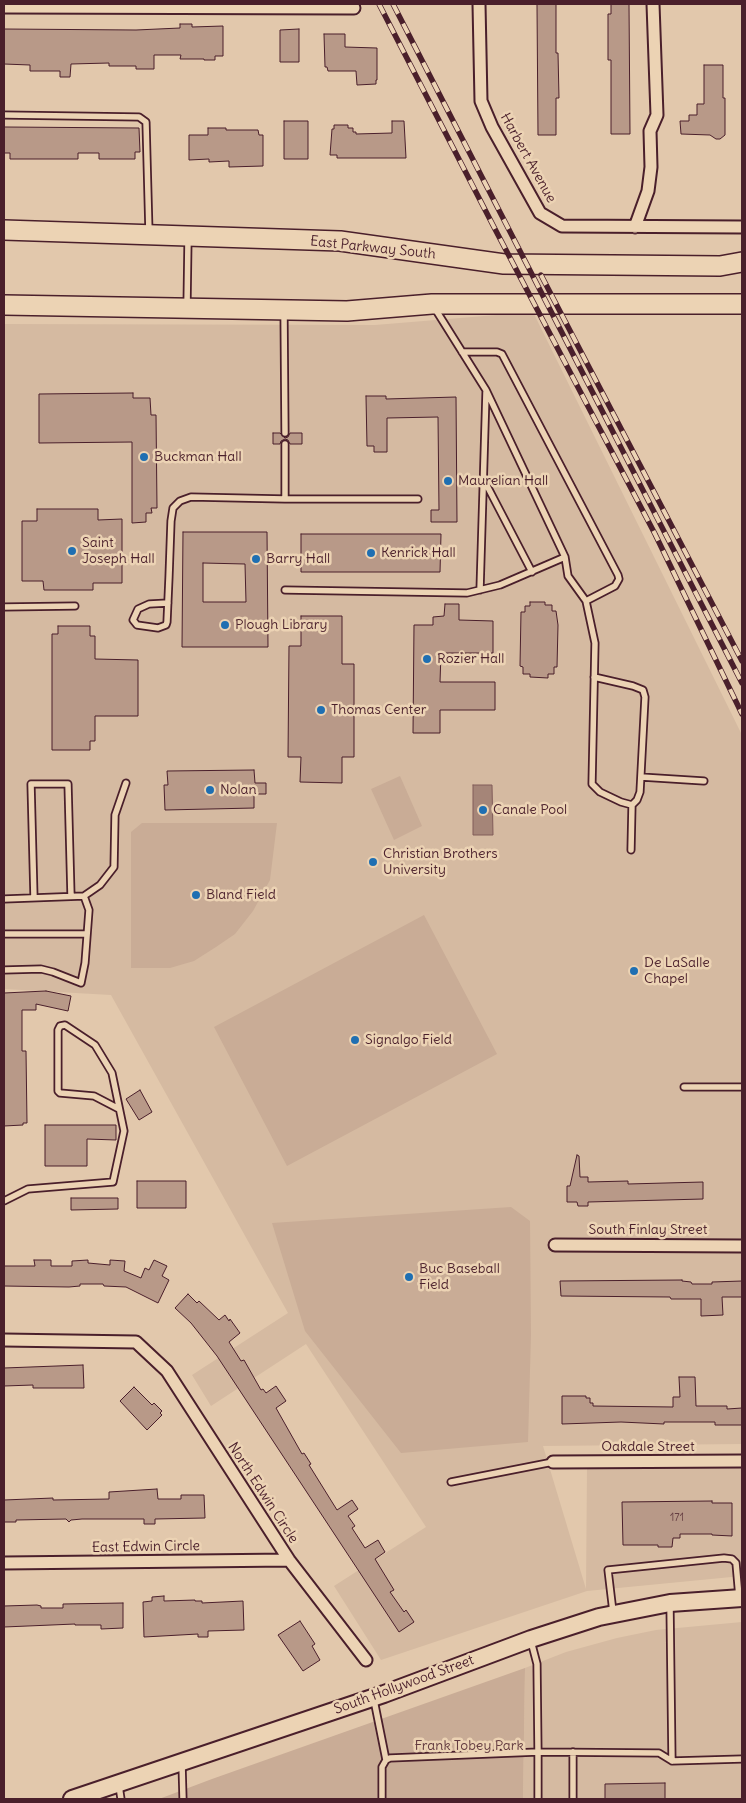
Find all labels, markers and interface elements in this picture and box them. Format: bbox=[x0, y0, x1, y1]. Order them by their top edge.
street label: Harbert Avenue bbox=[496, 110, 560, 206]
street label: East Parkway South bbox=[309, 233, 437, 263]
place label: Buckman Hall bbox=[154, 449, 242, 465]
marker: Buckman Hall bbox=[138, 451, 150, 463]
place label: Maurelian Hall bbox=[458, 473, 548, 489]
marker: Maurelian Hall bbox=[442, 475, 454, 487]
place label: Saint Joseph Hall bbox=[82, 535, 155, 568]
marker: Saint Joseph Hall bbox=[66, 545, 78, 557]
place label: Kenrick Hall bbox=[381, 545, 456, 561]
marker: Kenrick Hall bbox=[365, 547, 377, 559]
place label: Barry Hall bbox=[266, 551, 330, 567]
marker: Barry Hall bbox=[250, 553, 262, 565]
place label: Plough Library bbox=[235, 617, 327, 633]
marker: Plough Library bbox=[219, 619, 231, 631]
place label: Rozier Hall bbox=[437, 651, 504, 667]
marker: Rozier Hall bbox=[421, 653, 433, 665]
place label: Thomas Center bbox=[331, 702, 426, 718]
marker: Thomas Center bbox=[315, 704, 327, 716]
place label: Nolan bbox=[220, 782, 257, 798]
marker: Nolan bbox=[204, 784, 216, 796]
place label: Canale Pool bbox=[493, 802, 567, 818]
marker: Canale Pool bbox=[477, 804, 489, 816]
place label: Christian Brothers University bbox=[383, 846, 498, 879]
marker: Christian Brothers University bbox=[367, 856, 379, 868]
place label: Bland Field bbox=[206, 887, 276, 903]
marker: Bland Field bbox=[190, 889, 202, 901]
place label: De LaSalle Chapel bbox=[644, 955, 710, 988]
marker: De LaSalle Chapel bbox=[628, 965, 640, 977]
place label: Signalgo Field bbox=[365, 1032, 452, 1048]
marker: Signalgo Field bbox=[349, 1034, 361, 1046]
street label: South Finlay Street bbox=[589, 1222, 707, 1238]
place label: Buc Baseball Field bbox=[419, 1261, 500, 1294]
marker: Buc Baseball Field bbox=[403, 1271, 415, 1283]
street label: North Edwin Circle bbox=[224, 1439, 302, 1547]
street label: Oakdale Street bbox=[601, 1439, 695, 1455]
house number: 171 bbox=[670, 1511, 684, 1525]
street label: East Edwin Circle bbox=[92, 1538, 200, 1556]
street label: South Hollywood Street bbox=[332, 1652, 476, 1718]
park label: Frank Tobey Park bbox=[414, 1738, 524, 1754]

